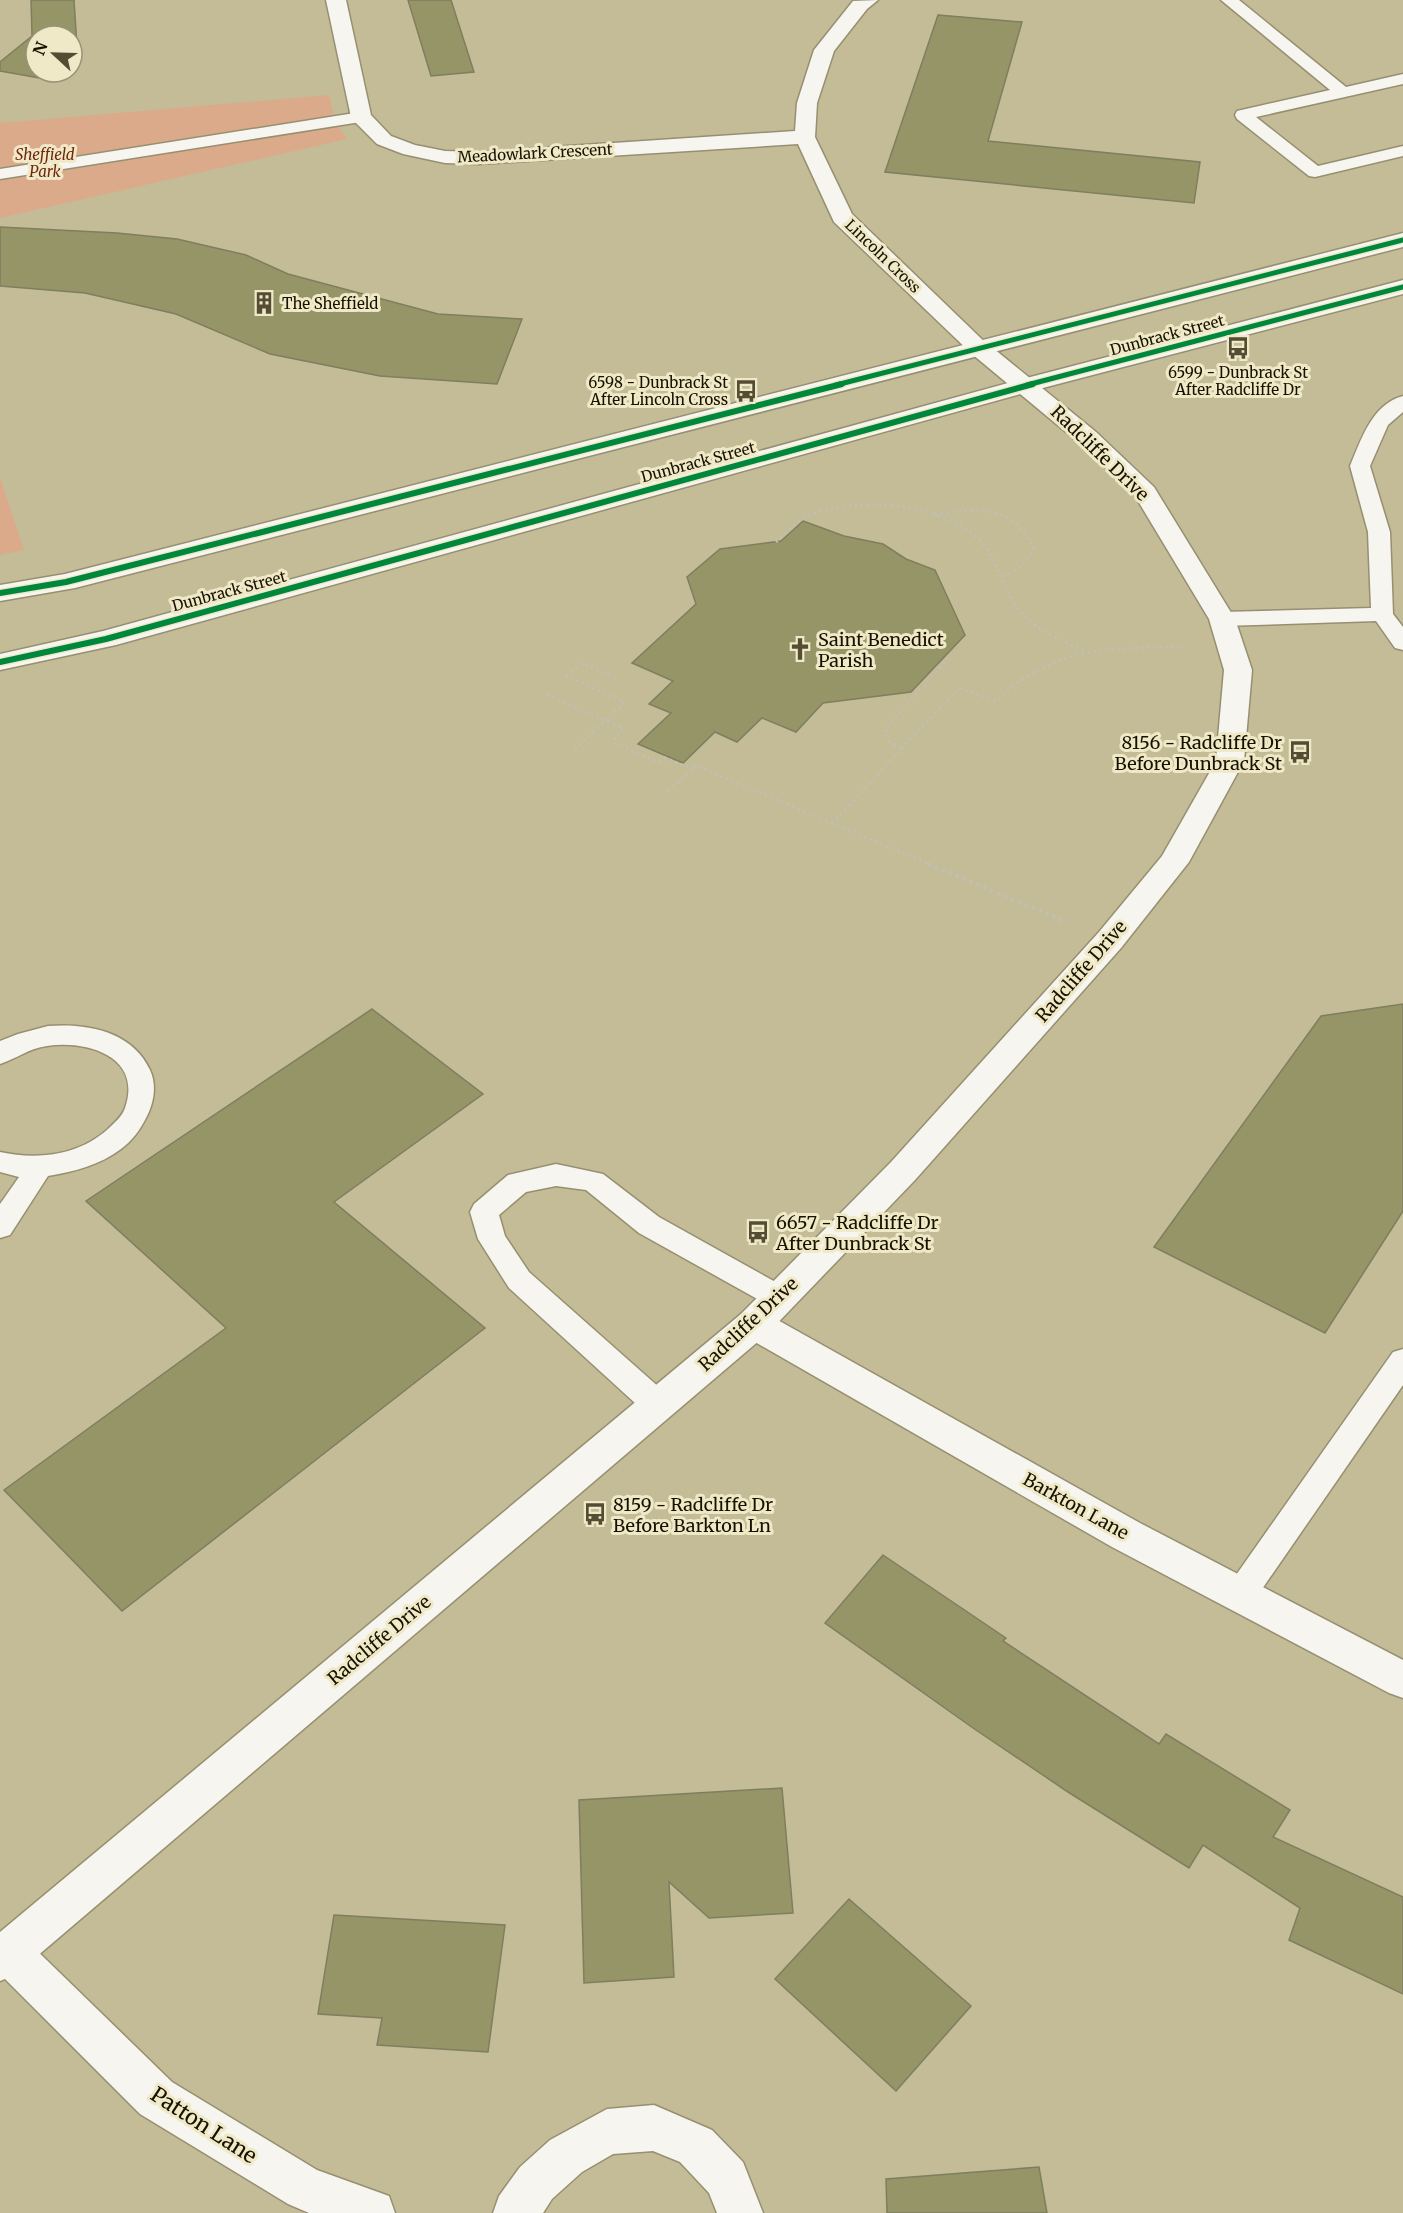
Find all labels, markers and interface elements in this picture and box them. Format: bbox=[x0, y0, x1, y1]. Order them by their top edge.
north arrow bbox=[24, 24, 84, 84]
text: N bbox=[28, 38, 52, 58]
street label: Meadowlark Crescent bbox=[457, 139, 613, 167]
park label: Sheffield Park bbox=[15, 145, 75, 181]
street label: Lincoln Cross bbox=[841, 215, 925, 297]
building icon: The Sheffield bbox=[251, 290, 277, 316]
place label: The Sheffield bbox=[282, 294, 378, 313]
street label: Dunbrack Street bbox=[1108, 311, 1226, 359]
bus stop icon: 6599 - Dunbrack St After Radcliffe Dr bbox=[1225, 335, 1251, 361]
place label: 6599 - Dunbrack St After Radcliffe Dr bbox=[1168, 363, 1308, 399]
place label: 6598 - Dunbrack St After Lincoln Cross bbox=[588, 373, 728, 409]
bus stop icon: 6598 - Dunbrack St After Lincoln Cross bbox=[733, 378, 759, 404]
street label: Radcliffe Drive bbox=[1046, 400, 1154, 506]
street label: Dunbrack Street bbox=[639, 438, 757, 486]
street label: Dunbrack Street bbox=[170, 567, 288, 615]
place label: Saint Benedict Parish bbox=[818, 628, 944, 672]
church icon: Saint Benedict Parish bbox=[787, 636, 813, 662]
place label: 8156 - Radcliffe Dr Before Dunbrack St bbox=[1115, 731, 1282, 775]
bus stop icon: 8156 - Radcliffe Dr Before Dunbrack St bbox=[1287, 739, 1313, 765]
street label: Radcliffe Drive bbox=[1030, 915, 1132, 1027]
place label: 6657 - Radcliffe Dr After Dunbrack St bbox=[775, 1211, 939, 1255]
bus stop icon: 6657 - Radcliffe Dr After Dunbrack St bbox=[745, 1219, 771, 1245]
street label: Radcliffe Drive bbox=[693, 1272, 803, 1376]
street label: Barkton Lane bbox=[1019, 1468, 1133, 1544]
place label: 8159 - Radcliffe Dr Before Barkton Ln bbox=[613, 1493, 773, 1537]
bus stop icon: 8159 - Radcliffe Dr Before Barkton Ln bbox=[582, 1501, 608, 1527]
street label: Radcliffe Drive bbox=[323, 1590, 435, 1690]
street label: Patton Lane bbox=[146, 2081, 262, 2169]

